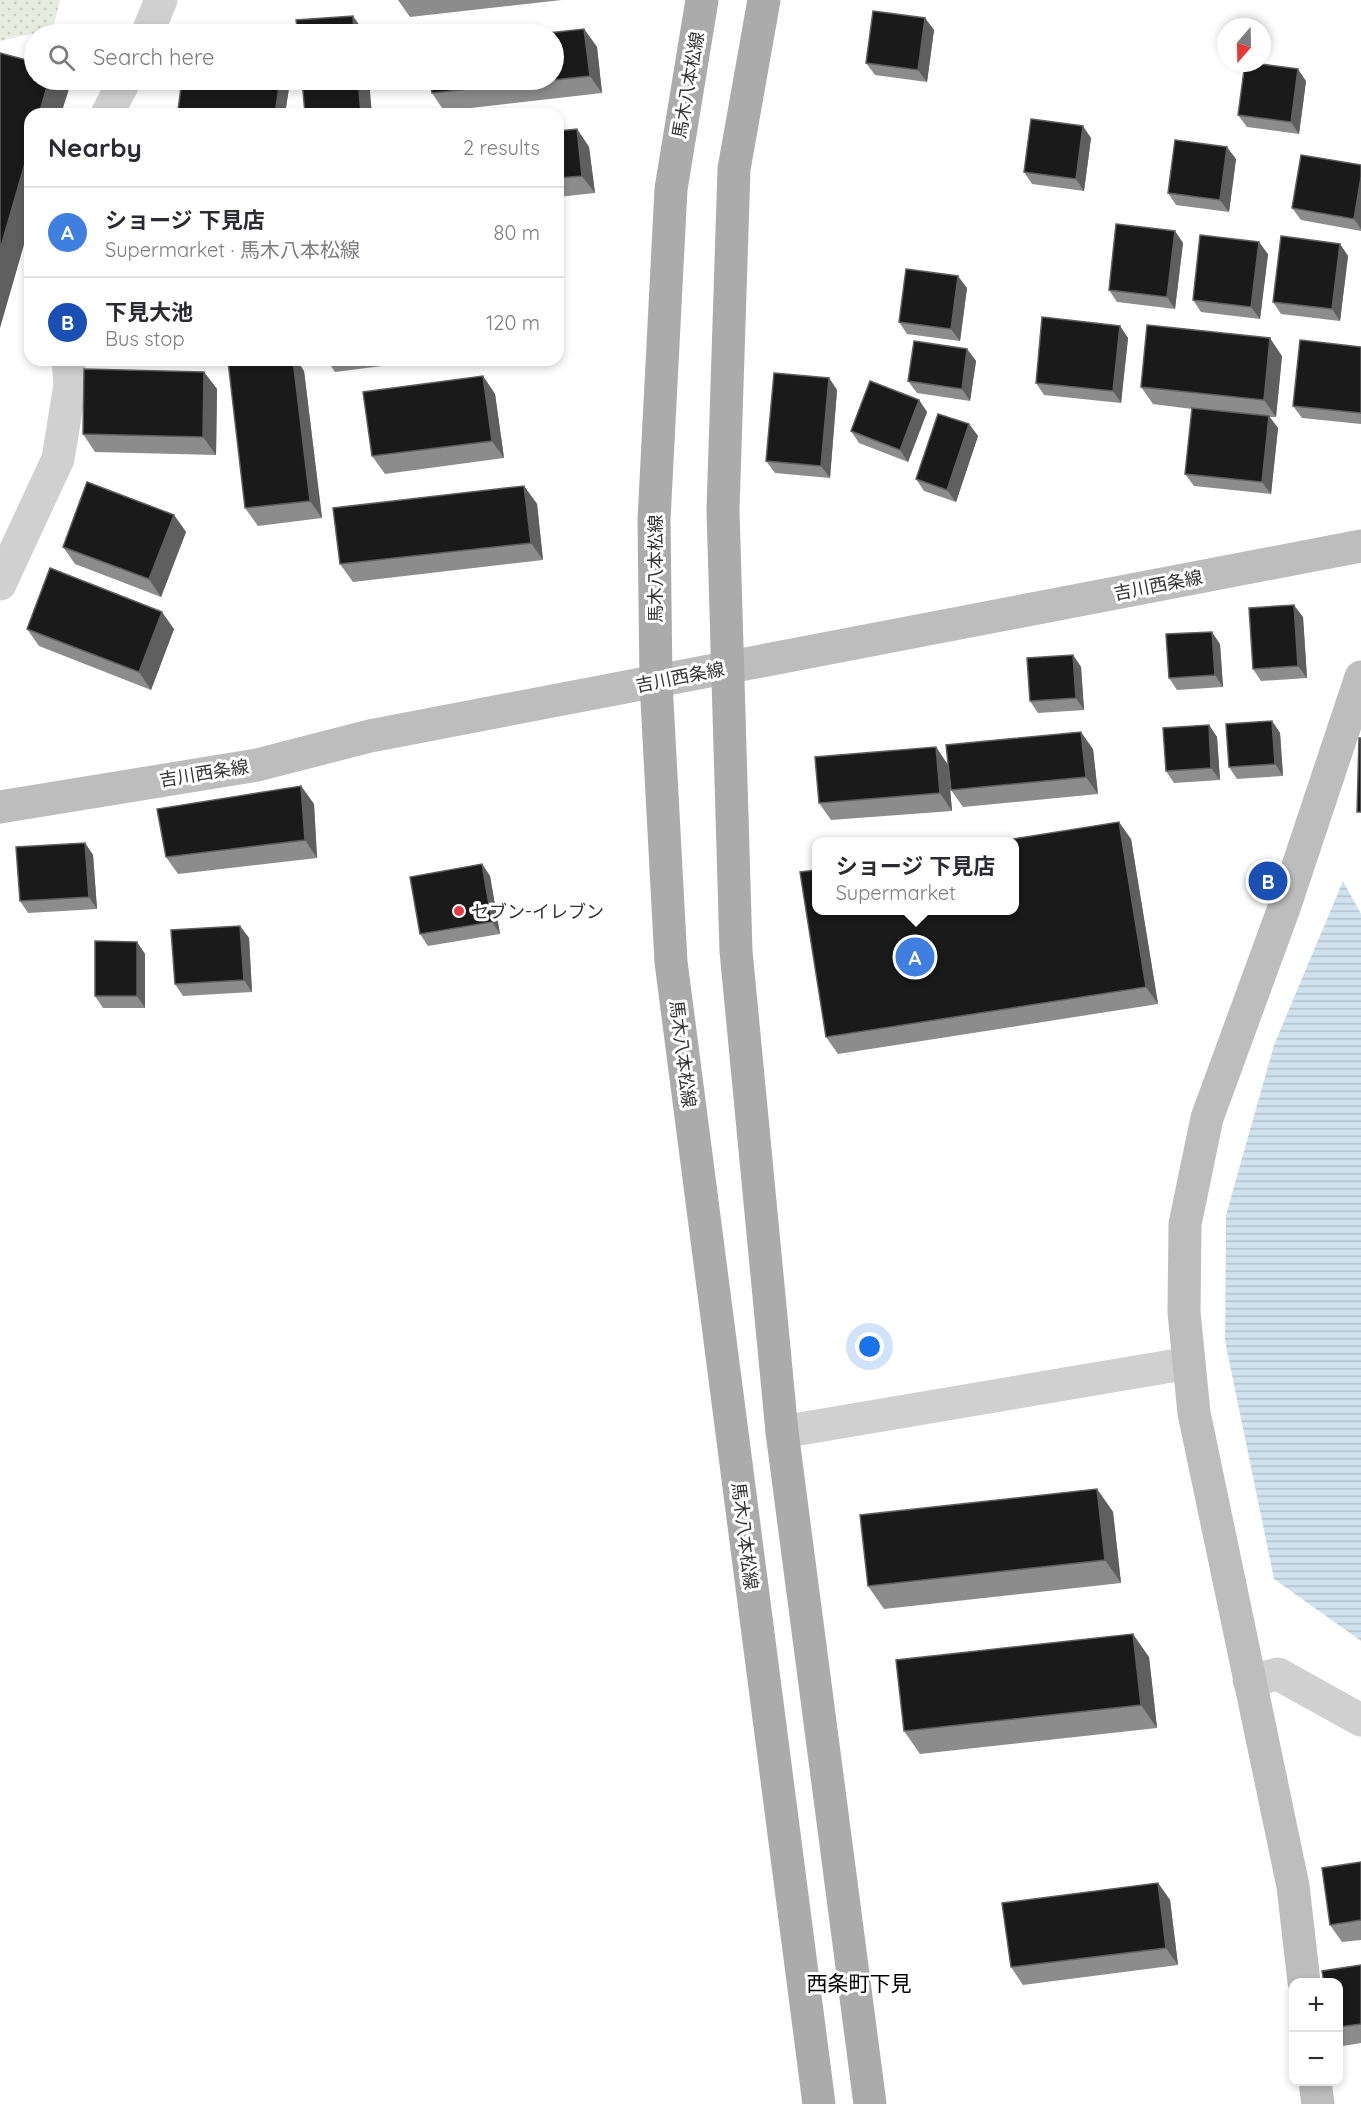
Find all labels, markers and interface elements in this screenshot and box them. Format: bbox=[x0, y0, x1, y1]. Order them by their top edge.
north arrow bbox=[1217, 18, 1271, 72]
search box bbox=[24, 24, 564, 90]
street label: 馬木八本松線 bbox=[667, 30, 709, 140]
icon: search bbox=[45, 41, 78, 74]
text: Search here bbox=[93, 43, 214, 71]
text: Nearby bbox=[48, 131, 142, 164]
text: 2 results bbox=[463, 135, 540, 160]
text: ショージ 下見店 bbox=[105, 206, 265, 234]
text: A bbox=[61, 220, 74, 245]
text: 80 m bbox=[494, 220, 540, 245]
text: Supermarket · 馬木八本松線 bbox=[105, 237, 360, 262]
text: 下見大池 bbox=[105, 298, 193, 326]
text: B bbox=[61, 310, 74, 335]
text: 120 m bbox=[486, 310, 540, 335]
text: Bus stop bbox=[105, 326, 185, 351]
street label: 馬木八本松線 bbox=[644, 515, 667, 623]
street label: 吉川西条線 bbox=[1112, 565, 1204, 605]
street label: 吉川西条線 bbox=[634, 657, 726, 697]
street label: 吉川西条線 bbox=[158, 755, 250, 791]
popup bbox=[812, 837, 1019, 915]
text: ショージ 下見店 bbox=[836, 852, 995, 880]
pin: B bbox=[1248, 858, 1288, 904]
text: Supermarket bbox=[836, 880, 956, 905]
place label: セブン-イレブン bbox=[471, 900, 604, 923]
marker: セブン-イレブン bbox=[452, 904, 466, 918]
pin: A bbox=[896, 934, 934, 980]
street label: 馬木八本松線 bbox=[665, 999, 701, 1109]
your location bbox=[855, 1332, 884, 1361]
street label: 馬木八本松線 bbox=[727, 1481, 763, 1591]
district label: 西条町下見 bbox=[807, 1970, 912, 1996]
map controls bbox=[1289, 1978, 1343, 2086]
button: + bbox=[1289, 1978, 1343, 2032]
button: − bbox=[1289, 2032, 1343, 2086]

